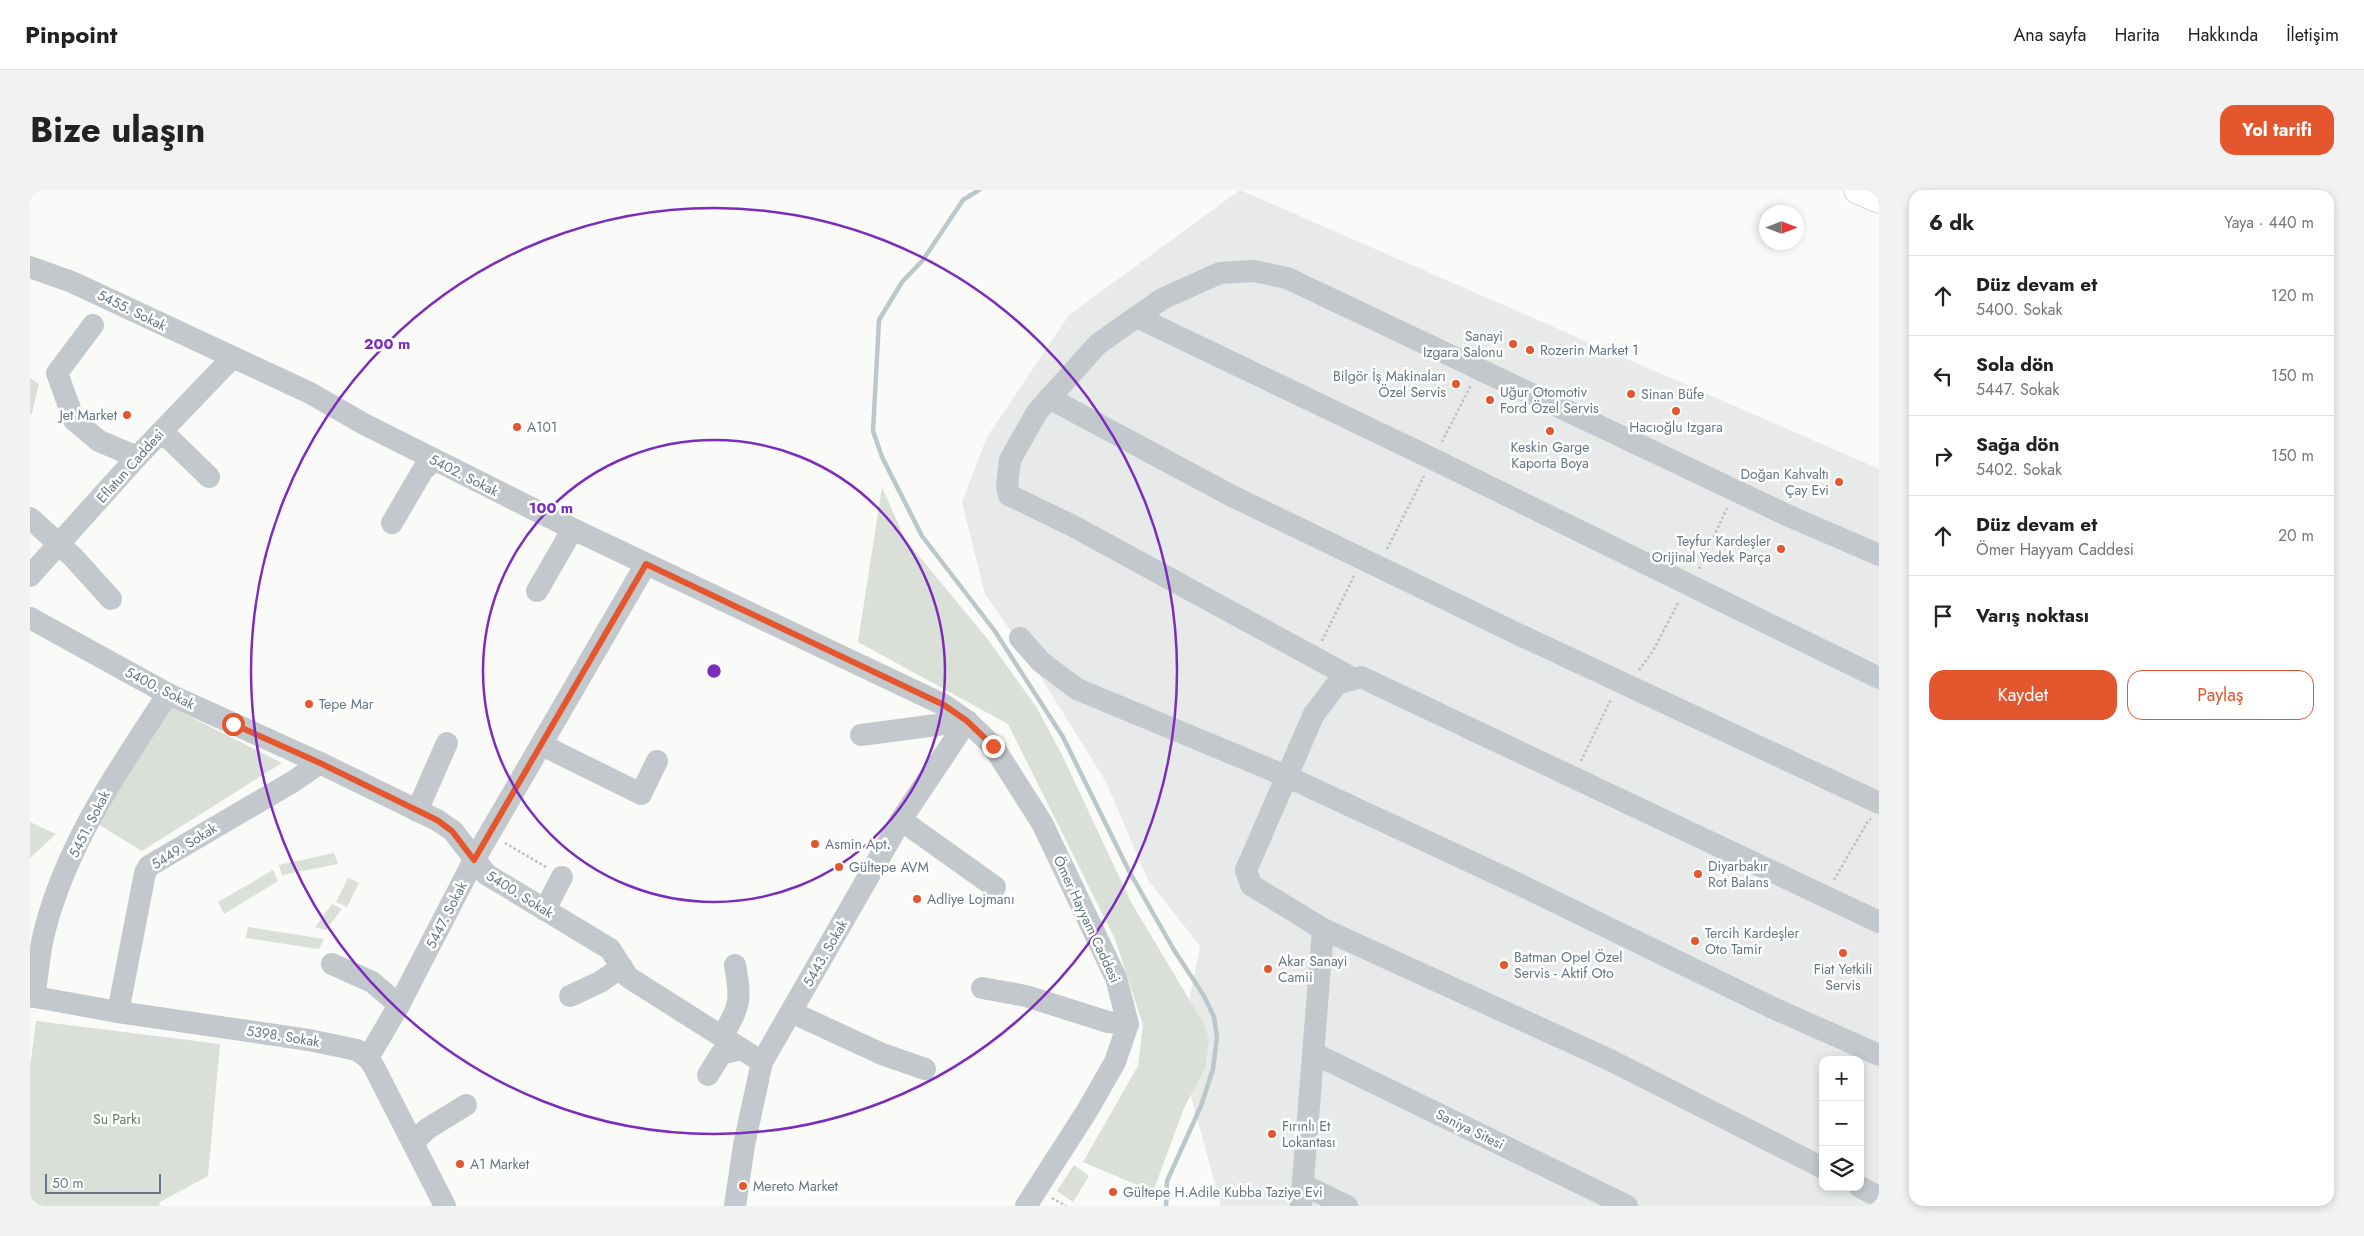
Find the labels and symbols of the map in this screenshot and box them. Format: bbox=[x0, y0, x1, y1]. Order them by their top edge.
north arrow bbox=[1759, 205, 1804, 250]
street label: 5455. Sokak bbox=[94, 285, 171, 336]
place label: Sanayi Izgara Salonu bbox=[1423, 326, 1503, 362]
text: 200 m bbox=[364, 333, 410, 355]
marker: Sanayi Izgara Salonu bbox=[1507, 338, 1519, 350]
place label: Rozerin Market 1 bbox=[1540, 340, 1639, 360]
marker: Rozerin Market 1 bbox=[1524, 344, 1536, 356]
place label: Bilgör İş Makinaları Özel Servis bbox=[1333, 366, 1446, 402]
marker: Bilgör İş Makinaları Özel Servis bbox=[1450, 378, 1462, 390]
place label: Uğur Otomotiv Ford Özel Servis bbox=[1500, 382, 1599, 418]
place label: Sinan Büfe bbox=[1641, 384, 1704, 404]
marker: Sinan Büfe bbox=[1625, 388, 1637, 400]
marker: Uğur Otomotiv Ford Özel Servis bbox=[1484, 394, 1496, 406]
place label: Jet Market bbox=[57, 405, 118, 425]
marker: Hacıoğlu Izgara bbox=[1670, 405, 1682, 417]
marker: Jet Market bbox=[121, 409, 133, 421]
place label: A101 bbox=[527, 417, 557, 437]
place label: Hacıoğlu Izgara bbox=[1629, 417, 1723, 437]
marker: A101 bbox=[511, 421, 523, 433]
street label: Eflatun Caddesi bbox=[92, 425, 168, 507]
marker: Keskin Garge Kaporta Boya bbox=[1544, 425, 1556, 437]
place label: Keskin Garge Kaporta Boya bbox=[1510, 437, 1590, 473]
street label: 5402. Sokak bbox=[426, 449, 503, 501]
place label: Doğan Kahvaltı Çay Evi bbox=[1741, 464, 1829, 500]
marker: Doğan Kahvaltı Çay Evi bbox=[1833, 476, 1845, 488]
text: 100 m bbox=[529, 497, 573, 519]
place label: Teyfur Kardeşler Orijinal Yedek Parça bbox=[1652, 531, 1771, 567]
marker: Teyfur Kardeşler Orijinal Yedek Parça bbox=[1775, 543, 1787, 555]
street label: 5400. Sokak bbox=[122, 662, 199, 714]
centre of rings bbox=[705, 662, 723, 680]
place label: Tepe Mar bbox=[319, 694, 374, 714]
marker: Tepe Mar bbox=[303, 698, 315, 710]
route start bbox=[222, 713, 245, 736]
route end bbox=[982, 735, 1005, 758]
street label: 5451. Sokak bbox=[64, 786, 115, 861]
street label: 5449. Sokak bbox=[147, 817, 221, 874]
place label: Asmin Apt. bbox=[825, 834, 891, 854]
marker: Asmin Apt. bbox=[809, 838, 821, 850]
street label: Ömer Hayyam Caddesi bbox=[1049, 852, 1125, 986]
place label: Diyarbakır Rot Balans bbox=[1708, 856, 1769, 892]
place label: Gültepe AVM bbox=[849, 857, 929, 877]
marker: Gültepe AVM bbox=[833, 861, 845, 873]
street label: 5400. Sokak bbox=[483, 865, 558, 923]
marker: Diyarbakır Rot Balans bbox=[1692, 868, 1704, 880]
street label: 5447. Sokak bbox=[421, 877, 472, 952]
place label: Adliye Lojmanı bbox=[927, 889, 1015, 909]
marker: Adliye Lojmanı bbox=[911, 893, 923, 905]
street label: 5443. Sokak bbox=[798, 915, 853, 990]
place label: Tercih Kardeşler Oto Tamir bbox=[1705, 923, 1800, 959]
marker: Tercih Kardeşler Oto Tamir bbox=[1689, 935, 1701, 947]
place label: Batman Opel Özel Servis - Aktif Oto bbox=[1514, 947, 1623, 983]
marker: Fiat Yetkili Servis bbox=[1837, 947, 1849, 959]
place label: Akar Sanayi Camii bbox=[1278, 951, 1347, 987]
marker: Batman Opel Özel Servis - Aktif Oto bbox=[1498, 959, 1510, 971]
place label: Fiat Yetkili Servis bbox=[1814, 959, 1872, 995]
marker: Akar Sanayi Camii bbox=[1262, 963, 1274, 975]
street label: 5398. Sokak bbox=[245, 1020, 322, 1052]
street label: Saniya Sitesi bbox=[1433, 1104, 1507, 1154]
park label: Su Parkı bbox=[93, 1109, 141, 1129]
place label: Fırınlı Et Lokantası bbox=[1282, 1116, 1336, 1152]
marker: Fırınlı Et Lokantası bbox=[1266, 1128, 1278, 1140]
place label: A1 Market bbox=[470, 1154, 530, 1174]
marker: A1 Market bbox=[454, 1158, 466, 1170]
scale bar bbox=[45, 1171, 161, 1194]
place label: Mereto Market bbox=[753, 1176, 839, 1196]
marker: Mereto Market bbox=[737, 1180, 749, 1192]
place label: Gültepe H.Adile Kubba Taziye Evi bbox=[1123, 1182, 1323, 1202]
marker: Gültepe H.Adile Kubba Taziye Evi bbox=[1107, 1186, 1119, 1198]

